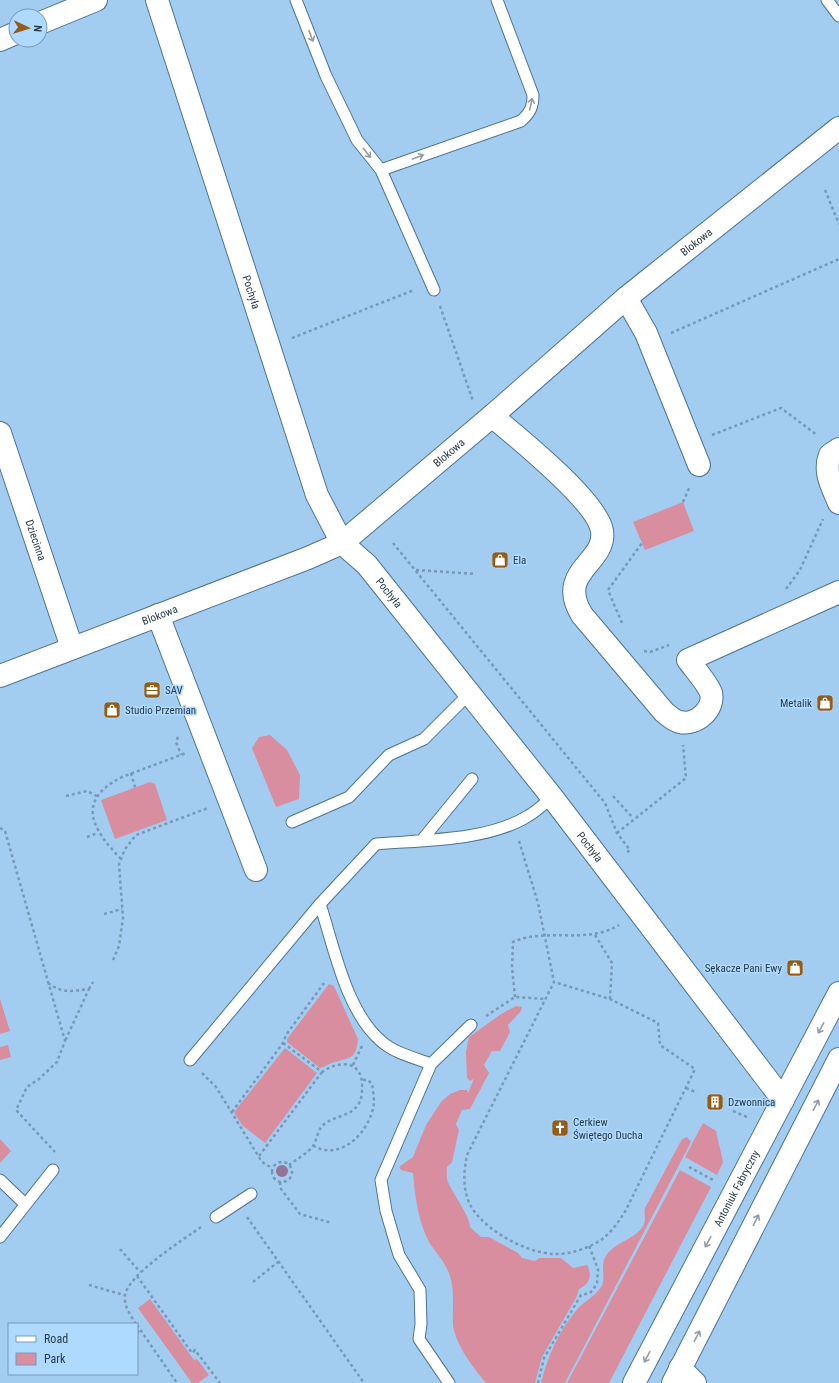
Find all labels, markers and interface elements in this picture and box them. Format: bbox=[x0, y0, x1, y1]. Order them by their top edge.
north arrow bbox=[8, 8, 48, 48]
text: N bbox=[31, 25, 44, 33]
one-way arrow bbox=[307, 30, 315, 42]
one-way arrow bbox=[528, 97, 536, 110]
one-way arrow bbox=[363, 147, 371, 158]
one-way arrow bbox=[412, 153, 424, 161]
street label: Blokowa bbox=[678, 225, 715, 259]
street label: Pochyła bbox=[240, 274, 263, 311]
street label: Blokowa bbox=[431, 436, 467, 469]
street label: Dziecinna bbox=[23, 518, 49, 562]
shop icon: Ela bbox=[490, 550, 510, 570]
place label: Ela bbox=[513, 554, 526, 567]
street label: Pochyła bbox=[373, 575, 405, 610]
street label: Blokowa bbox=[140, 602, 179, 628]
office icon: SAV bbox=[142, 680, 162, 700]
place label: SAV bbox=[165, 684, 183, 697]
shop icon: Metalik bbox=[815, 693, 835, 713]
place label: Metalik bbox=[780, 697, 812, 710]
shop icon: Studio Przemian bbox=[102, 700, 122, 720]
place label: Studio Przemian bbox=[125, 704, 196, 717]
street label: Pochyła bbox=[574, 829, 606, 865]
shop icon: Sękacze Pani Ewy bbox=[785, 958, 805, 978]
place label: Sękacze Pani Ewy bbox=[705, 962, 782, 975]
one-way arrow bbox=[817, 1022, 824, 1034]
building icon: Dzwonnica bbox=[705, 1092, 725, 1112]
place label: Dzwonnica bbox=[728, 1096, 775, 1109]
one-way arrow bbox=[812, 1099, 820, 1111]
place label: Cerkiew Świętego Ducha bbox=[573, 1116, 643, 1142]
church icon: Cerkiew Świętego Ducha bbox=[550, 1118, 570, 1138]
street label: Antoniuk Fabryczny bbox=[711, 1147, 762, 1229]
one-way arrow bbox=[753, 1215, 760, 1227]
one-way arrow bbox=[704, 1236, 711, 1248]
legend bbox=[8, 1323, 138, 1375]
one-way arrow bbox=[694, 1330, 702, 1342]
text: Road bbox=[44, 1332, 68, 1346]
one-way arrow bbox=[643, 1351, 651, 1363]
text: Park bbox=[44, 1352, 66, 1366]

